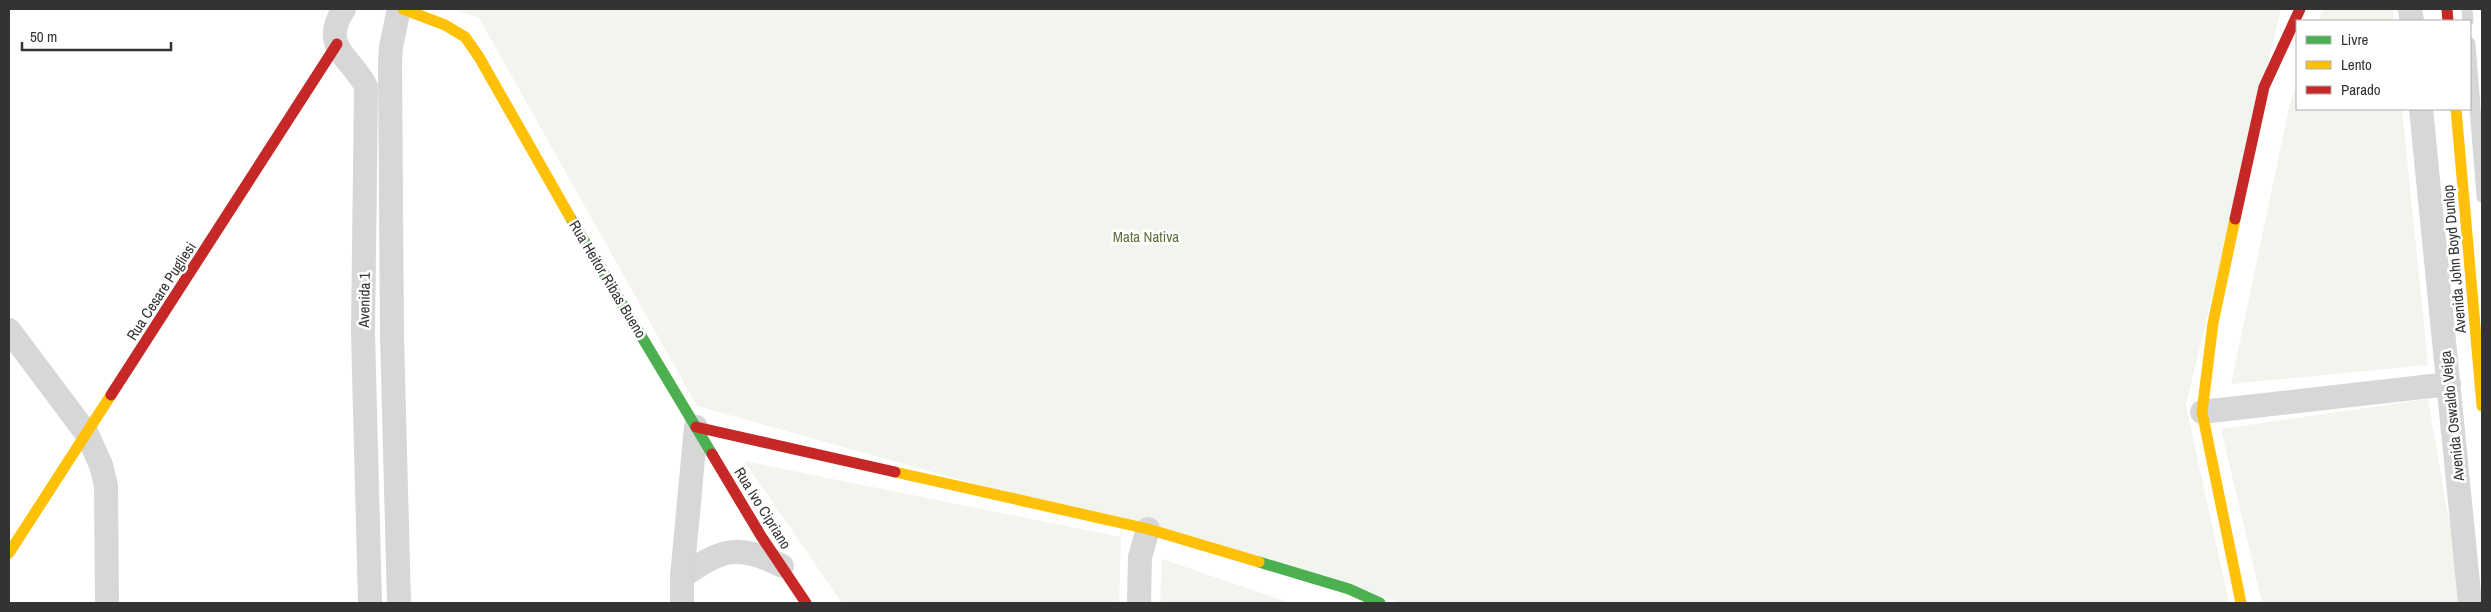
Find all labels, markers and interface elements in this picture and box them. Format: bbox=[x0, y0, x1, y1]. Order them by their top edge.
scale bar bbox=[22, 20, 171, 52]
legend bbox=[2296, 20, 2471, 110]
text: 50 m bbox=[30, 26, 57, 47]
text: Livre bbox=[2341, 29, 2369, 50]
text: Lento bbox=[2341, 54, 2372, 75]
text: Parado bbox=[2341, 79, 2381, 100]
street label: Avenida John Boyd Dunlop bbox=[2437, 184, 2471, 335]
street label: Rua Heitor Ribas Bueno bbox=[564, 216, 652, 342]
park label: Mata Nativa bbox=[1113, 226, 1179, 247]
street label: Rua Cesare Pugliesi bbox=[121, 238, 201, 344]
street label: Avenida 1 bbox=[353, 272, 375, 329]
street label: Avenida Oswaldo Veiga bbox=[2435, 350, 2469, 483]
street label: Rua Ivo Cipriano bbox=[729, 463, 797, 553]

